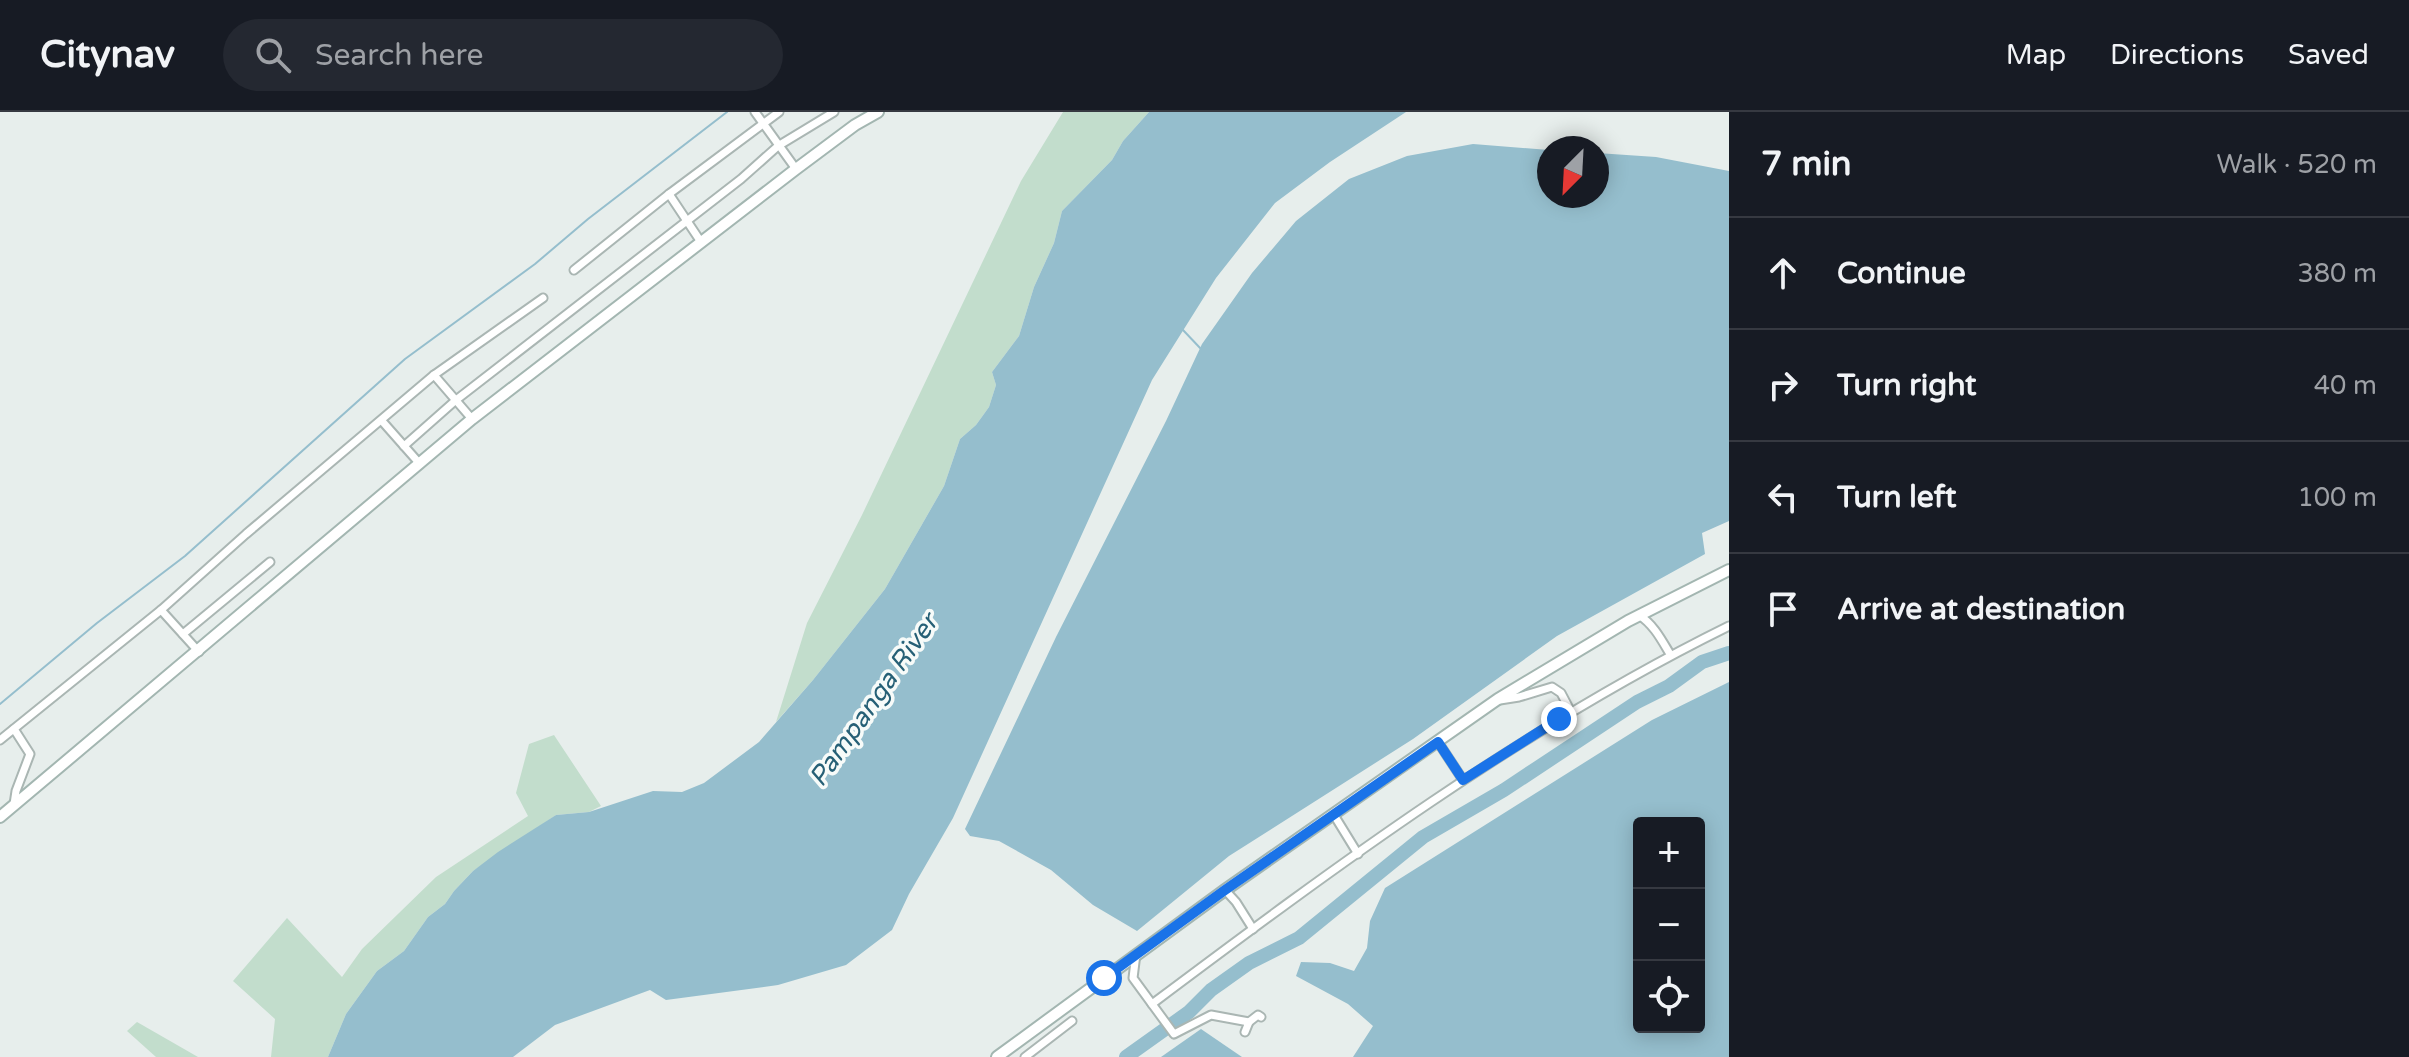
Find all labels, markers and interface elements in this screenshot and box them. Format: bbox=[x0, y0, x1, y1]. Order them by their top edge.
search box bbox=[223, 19, 783, 91]
text: Citynav bbox=[40, 32, 175, 78]
icon: search bbox=[251, 33, 295, 77]
text: Search here bbox=[315, 37, 484, 74]
text: Map bbox=[2006, 38, 2066, 72]
text: Directions bbox=[2110, 38, 2244, 72]
text: Saved bbox=[2288, 38, 2369, 72]
north arrow bbox=[1537, 136, 1609, 208]
text: 7 min bbox=[1761, 144, 1852, 185]
text: Walk · 520 m bbox=[2217, 149, 2377, 180]
icon: ahead bbox=[1761, 251, 1805, 295]
text: Continue bbox=[1837, 255, 1966, 292]
text: 380 m bbox=[2297, 258, 2377, 289]
icon: right bbox=[1761, 363, 1805, 407]
text: Turn right bbox=[1837, 367, 1977, 404]
text: 40 m bbox=[2314, 370, 2377, 401]
icon: left bbox=[1761, 475, 1805, 519]
text: Turn left bbox=[1837, 479, 1956, 516]
text: 100 m bbox=[2297, 482, 2377, 513]
icon: arrive bbox=[1761, 587, 1805, 631]
text: Arrive at destination bbox=[1837, 591, 2125, 628]
water label: Pampanga River bbox=[802, 606, 946, 792]
route end bbox=[1541, 701, 1577, 737]
map controls bbox=[1633, 817, 1705, 1033]
button: + bbox=[1633, 817, 1705, 889]
button: − bbox=[1633, 889, 1705, 961]
route start bbox=[1086, 960, 1122, 996]
button: locate bbox=[1633, 961, 1705, 1033]

